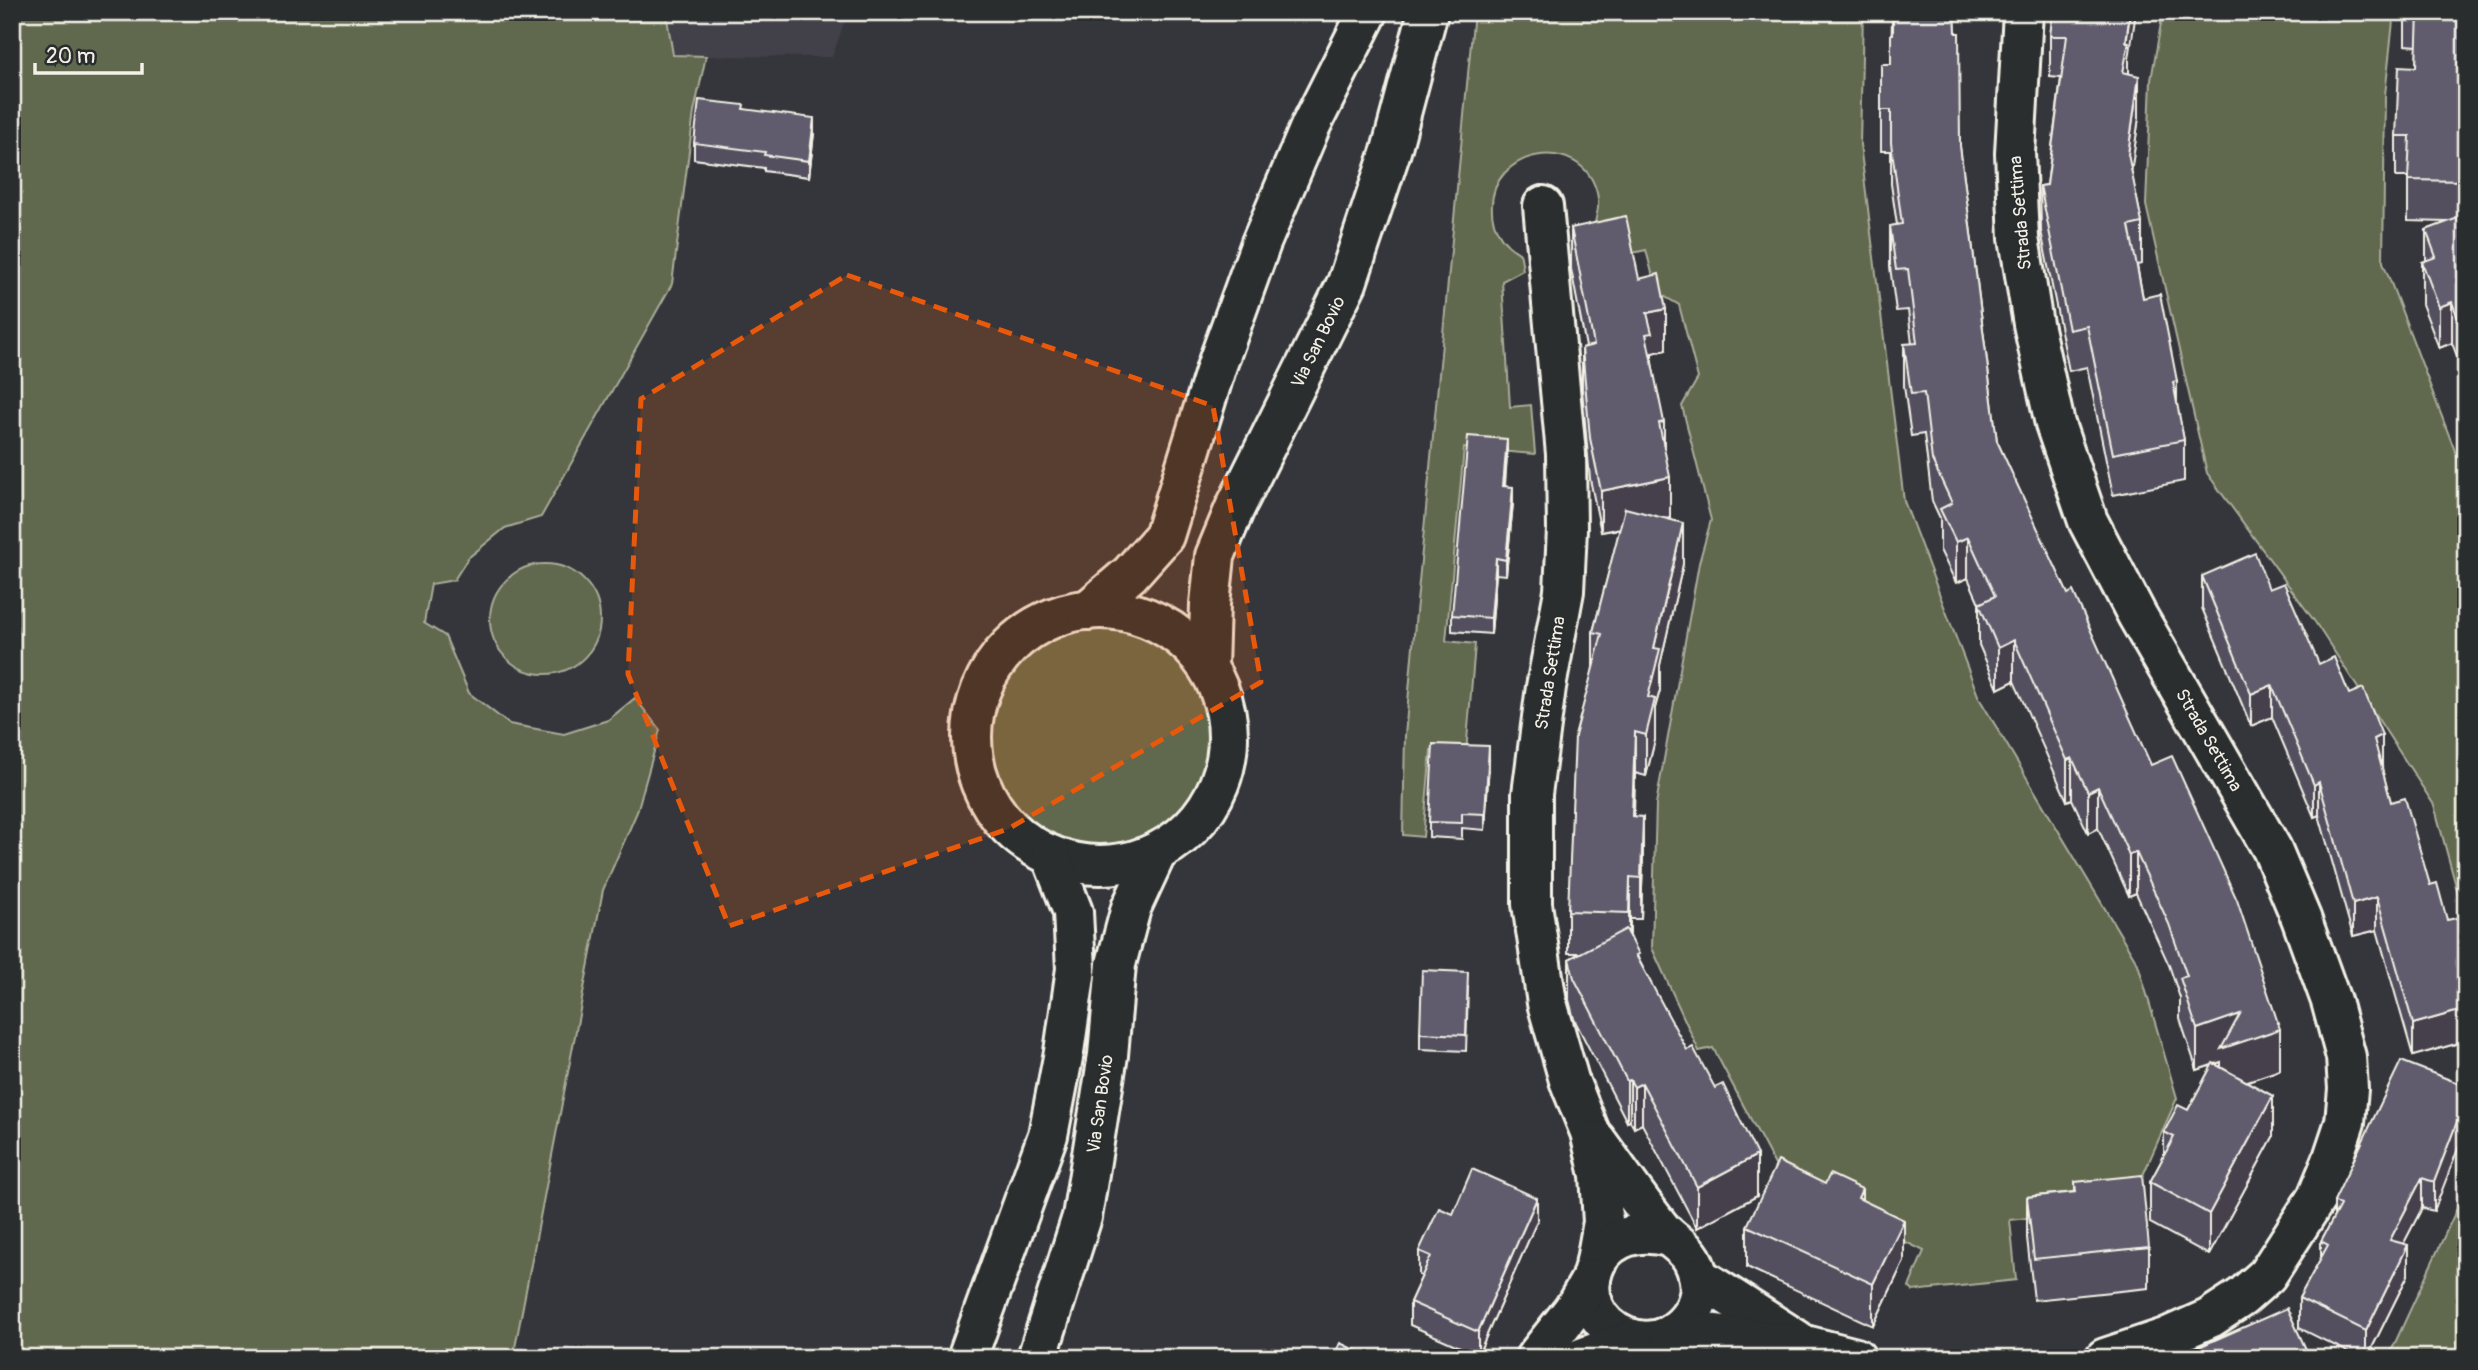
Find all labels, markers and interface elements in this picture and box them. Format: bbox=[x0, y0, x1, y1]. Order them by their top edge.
scale bar bbox=[35, 32, 142, 76]
text: 20 m bbox=[46, 43, 95, 70]
street label: Strada Settima bbox=[2004, 155, 2037, 271]
street label: Via San Bovio bbox=[1286, 292, 1351, 392]
street label: Strada Settima bbox=[1530, 615, 1571, 731]
street label: Strada Settima bbox=[2170, 685, 2247, 796]
street label: Via San Bovio bbox=[1082, 1053, 1119, 1155]

